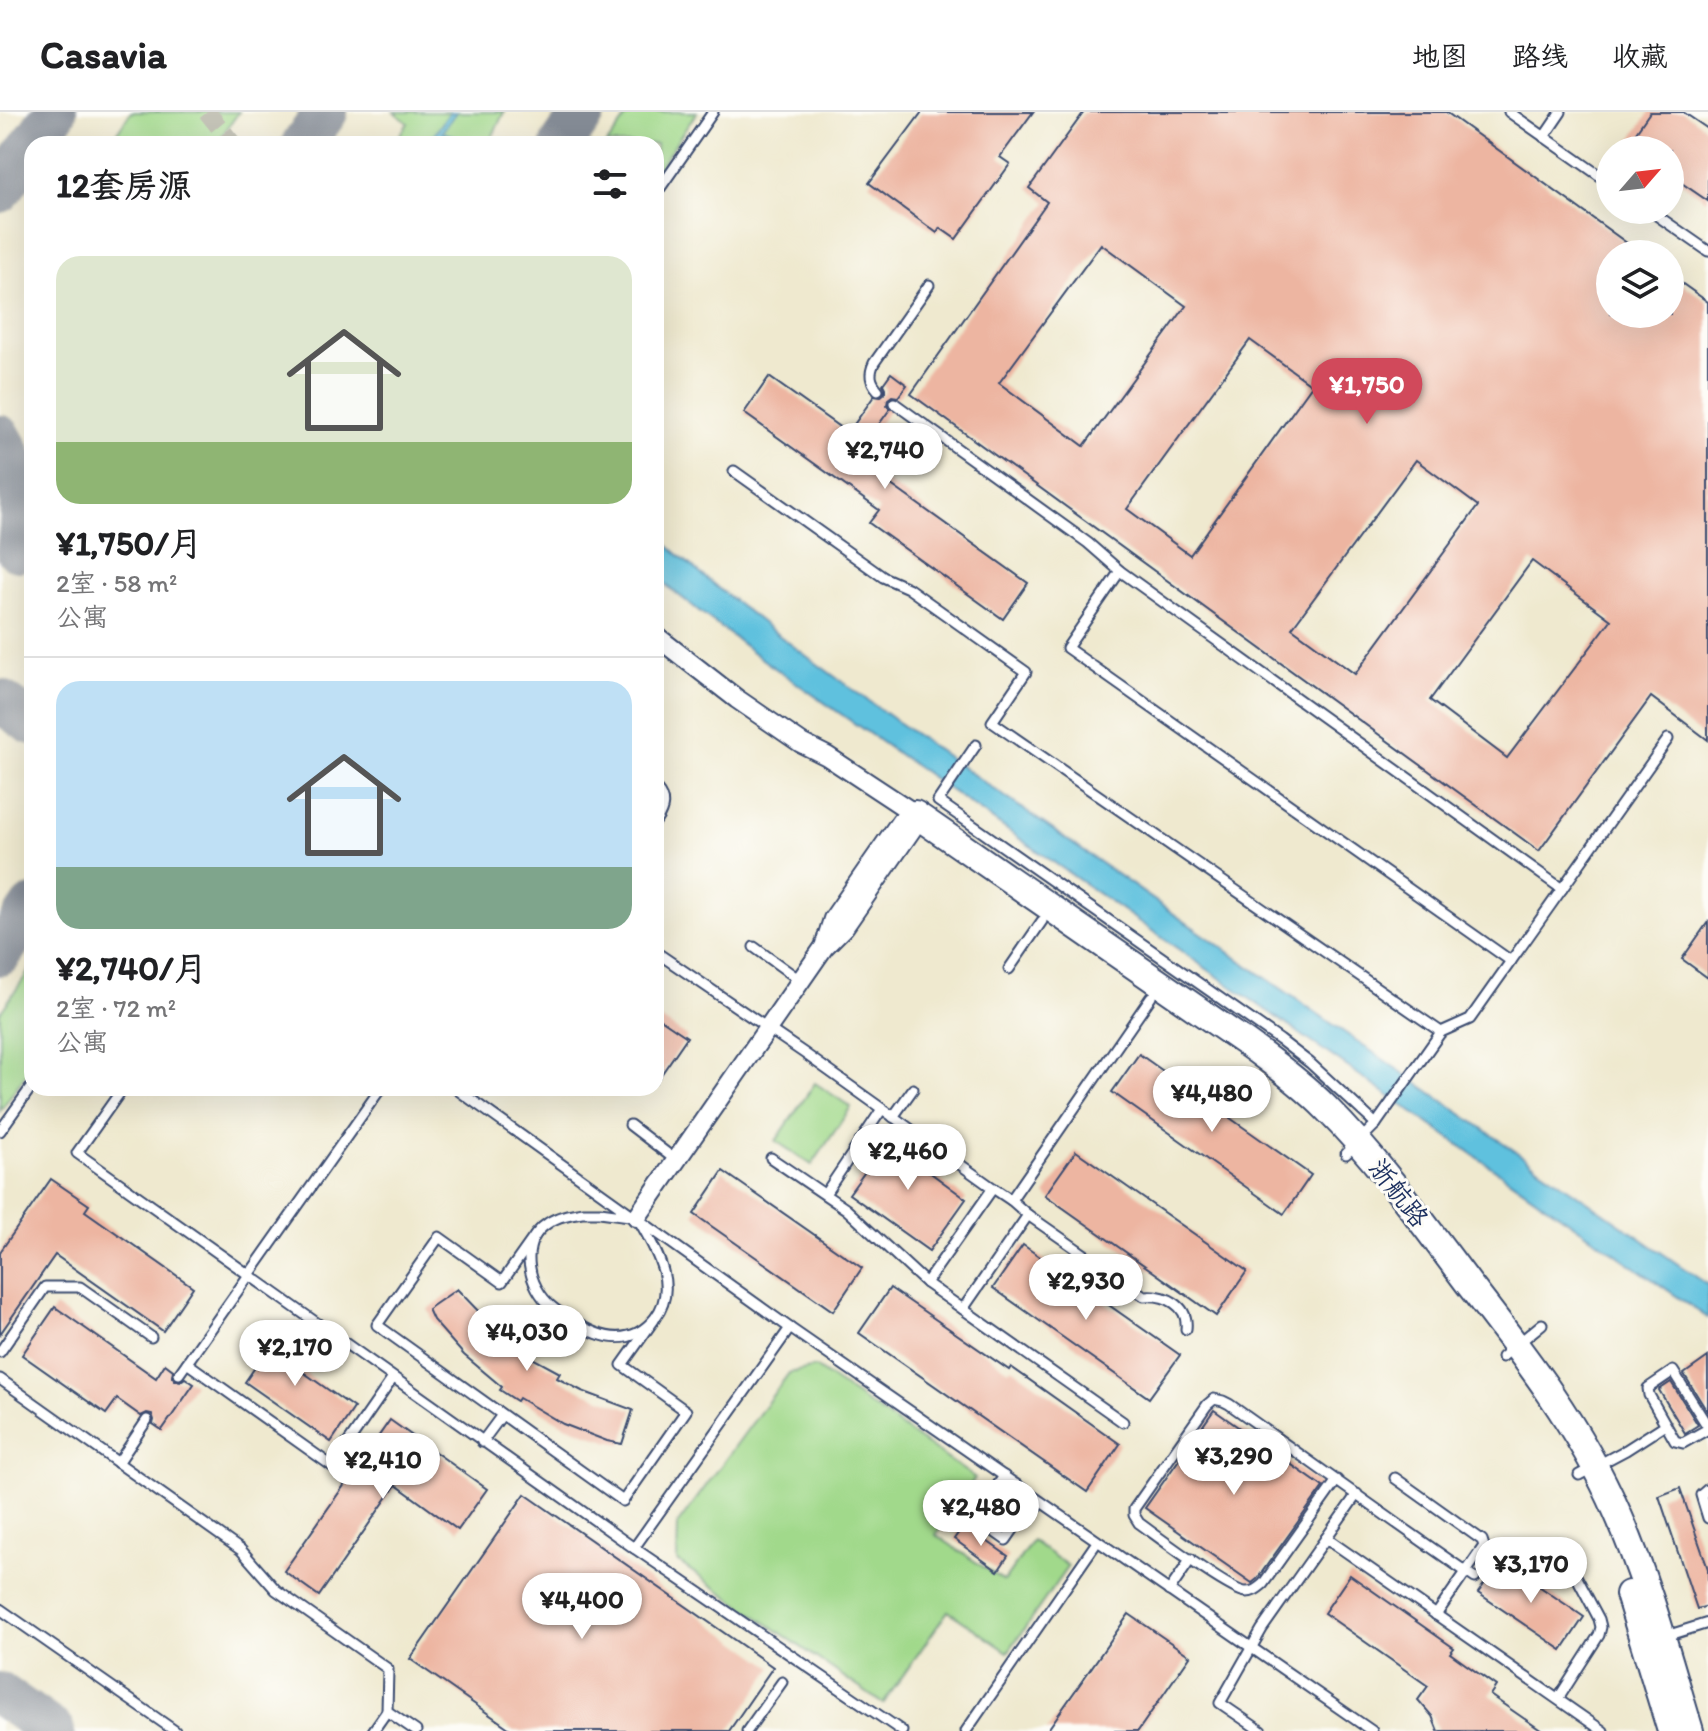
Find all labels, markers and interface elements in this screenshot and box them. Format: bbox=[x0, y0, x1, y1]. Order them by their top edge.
text: Casavia bbox=[40, 32, 167, 78]
text: 地图 bbox=[1412, 39, 1468, 73]
text: 路线 bbox=[1512, 39, 1568, 73]
text: 收藏 bbox=[1612, 39, 1668, 73]
north arrow bbox=[1596, 136, 1684, 224]
map controls bbox=[1596, 136, 1684, 328]
icon: filters bbox=[588, 162, 632, 206]
text: 12套房源 bbox=[56, 165, 192, 206]
button: layers bbox=[1596, 240, 1684, 328]
icon: home bbox=[272, 308, 416, 452]
pin: ¥1,750 bbox=[1302, 358, 1432, 426]
text: ¥1,750 bbox=[1329, 368, 1405, 400]
pin: ¥2,740 bbox=[820, 423, 950, 491]
text: ¥2,740 bbox=[846, 433, 924, 465]
text: ¥1,750/月 bbox=[56, 523, 203, 564]
text: 2室 · 58 m² bbox=[56, 567, 177, 599]
text: 公寓 bbox=[56, 601, 108, 633]
icon: home bbox=[272, 733, 416, 877]
text: ¥2,740/月 bbox=[56, 948, 208, 989]
text: 2室 · 72 m² bbox=[56, 992, 176, 1024]
text: 公寓 bbox=[56, 1026, 108, 1058]
pin: ¥4,480 bbox=[1147, 1066, 1277, 1134]
text: ¥4,480 bbox=[1171, 1076, 1253, 1108]
pin: ¥2,460 bbox=[843, 1124, 973, 1192]
text: ¥2,460 bbox=[868, 1134, 948, 1166]
street label: 浙航路 bbox=[1362, 1152, 1436, 1234]
pin: ¥2,930 bbox=[1021, 1254, 1151, 1322]
text: ¥2,930 bbox=[1047, 1264, 1125, 1296]
pin: ¥4,030 bbox=[462, 1305, 592, 1373]
text: ¥4,030 bbox=[486, 1315, 568, 1347]
pin: ¥2,170 bbox=[230, 1320, 360, 1388]
text: ¥2,170 bbox=[257, 1330, 333, 1362]
pin: ¥3,290 bbox=[1169, 1429, 1299, 1497]
pin: ¥2,410 bbox=[318, 1433, 448, 1501]
text: ¥3,290 bbox=[1195, 1439, 1273, 1471]
text: ¥2,410 bbox=[344, 1443, 422, 1475]
pin: ¥2,480 bbox=[916, 1480, 1046, 1548]
text: ¥2,480 bbox=[941, 1490, 1021, 1522]
pin: ¥3,170 bbox=[1466, 1537, 1596, 1605]
text: ¥3,170 bbox=[1493, 1547, 1569, 1579]
pin: ¥4,400 bbox=[517, 1573, 647, 1641]
text: ¥4,400 bbox=[540, 1583, 624, 1615]

